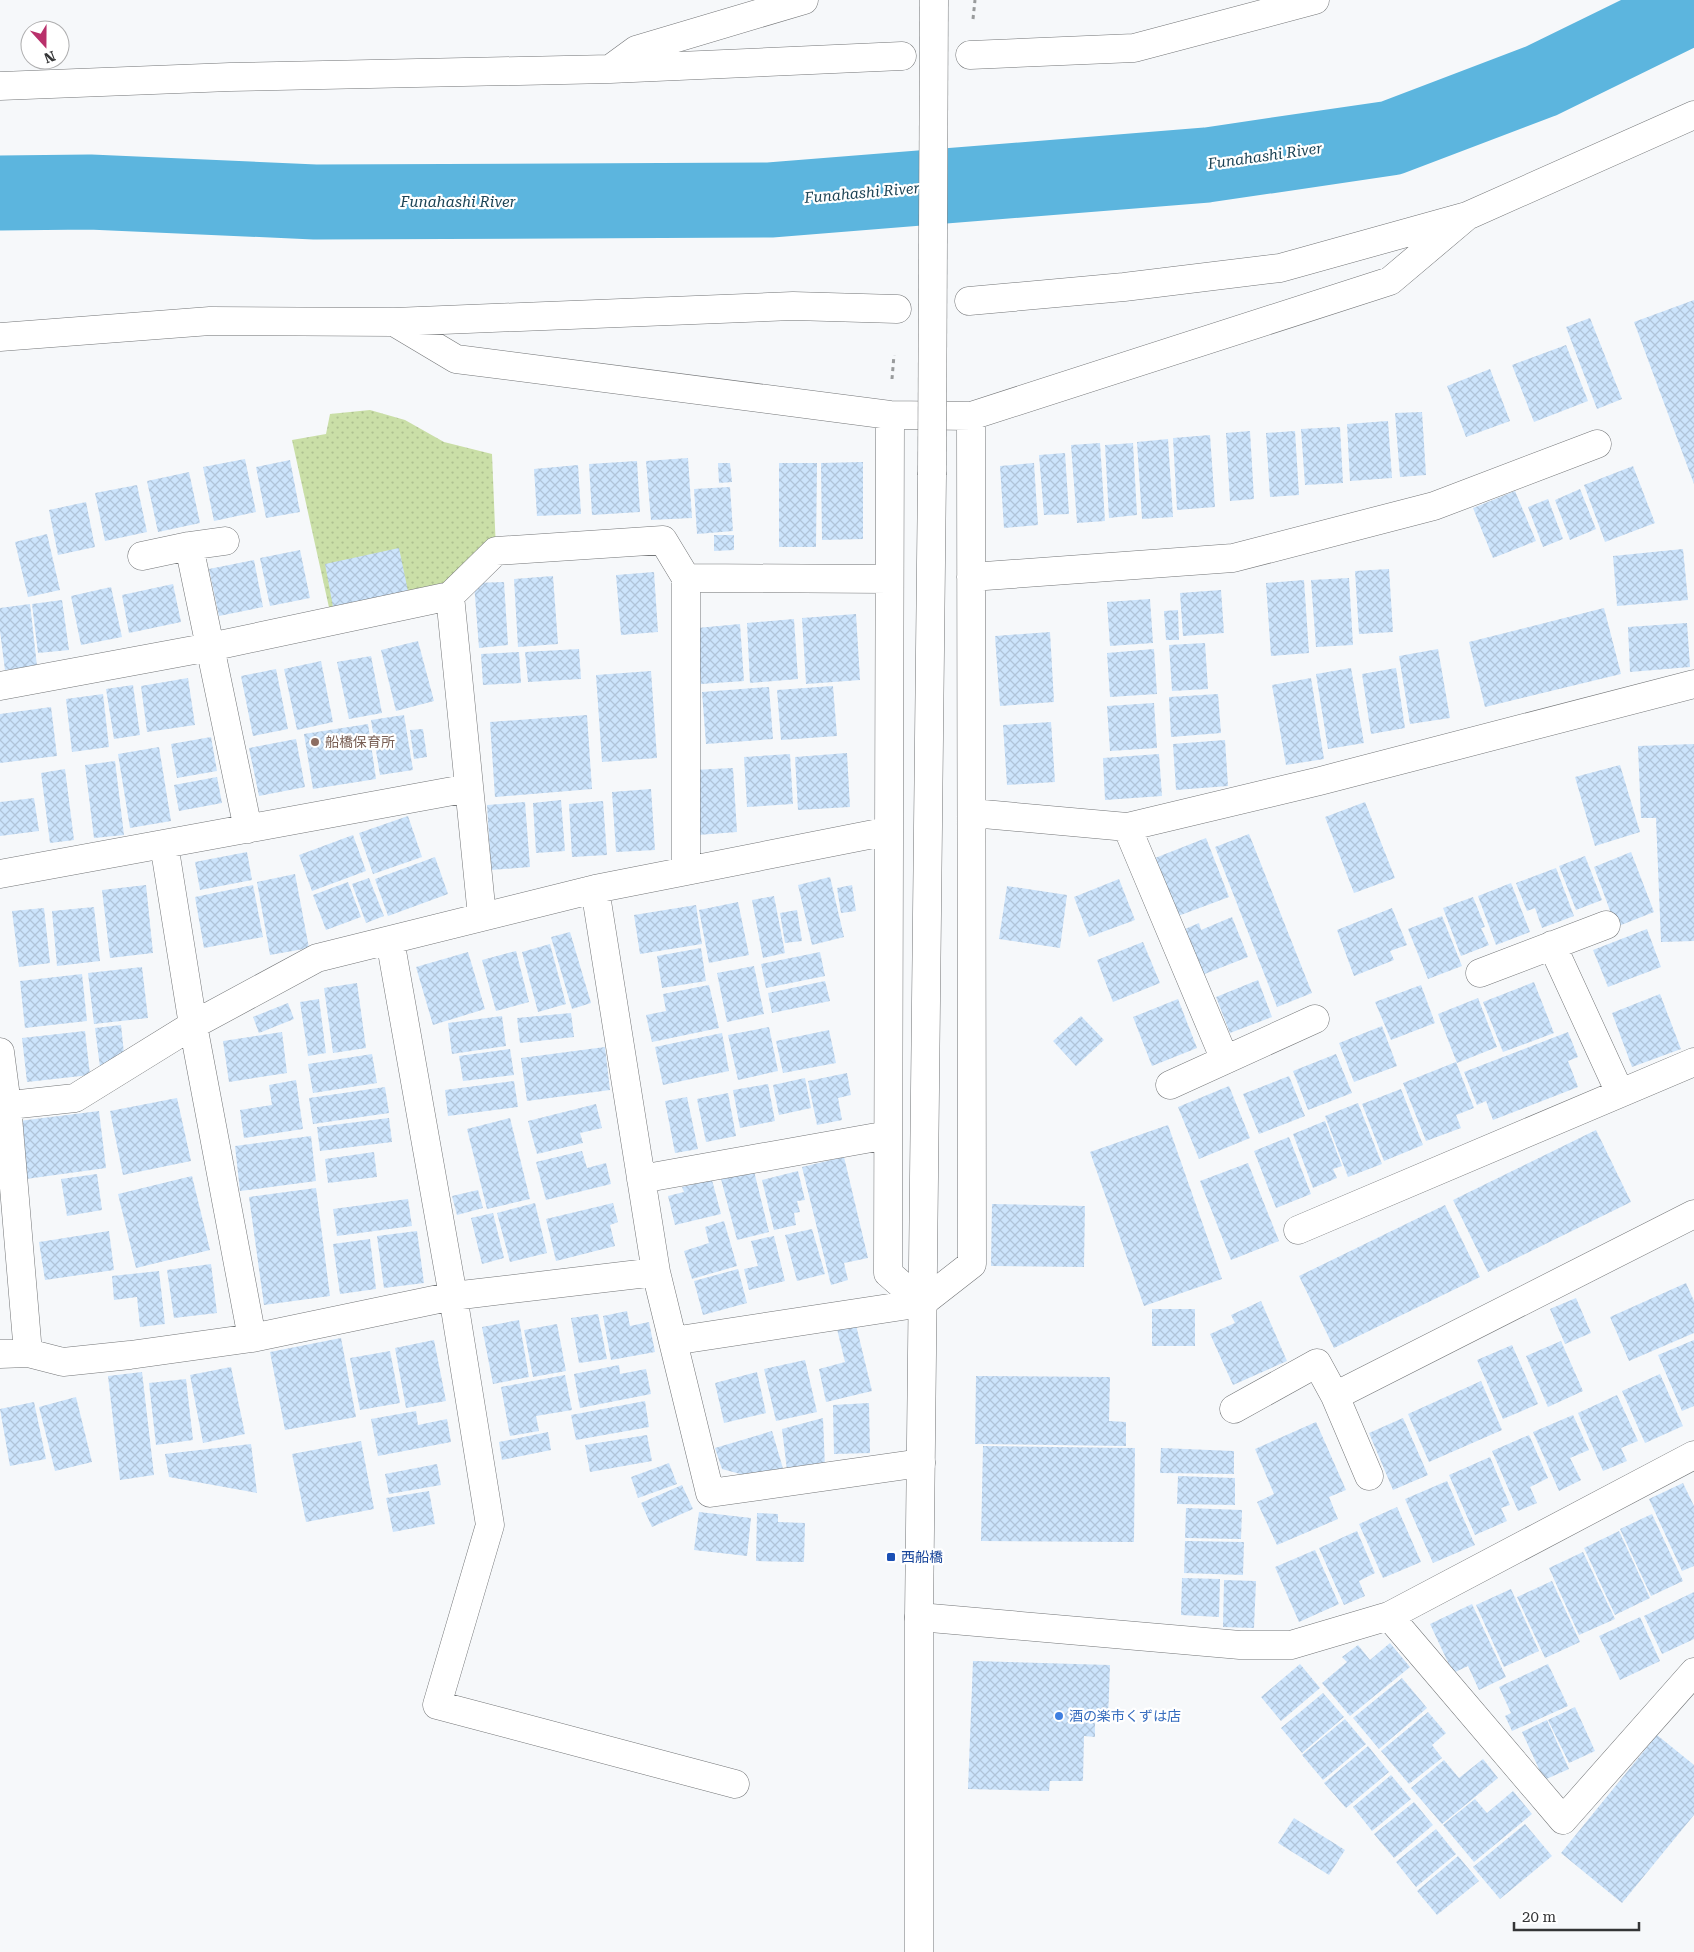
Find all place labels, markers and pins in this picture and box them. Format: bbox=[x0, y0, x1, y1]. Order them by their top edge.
place label: 船橋保育所 bbox=[325, 734, 395, 750]
marker: 船橋保育所 bbox=[309, 736, 321, 748]
place label: 西船橋 bbox=[901, 1549, 943, 1565]
marker: 西船橋 bbox=[885, 1551, 897, 1563]
place label: 酒の楽市くずは店 bbox=[1069, 1708, 1181, 1724]
marker: 酒の楽市くずは店 bbox=[1053, 1710, 1065, 1722]

